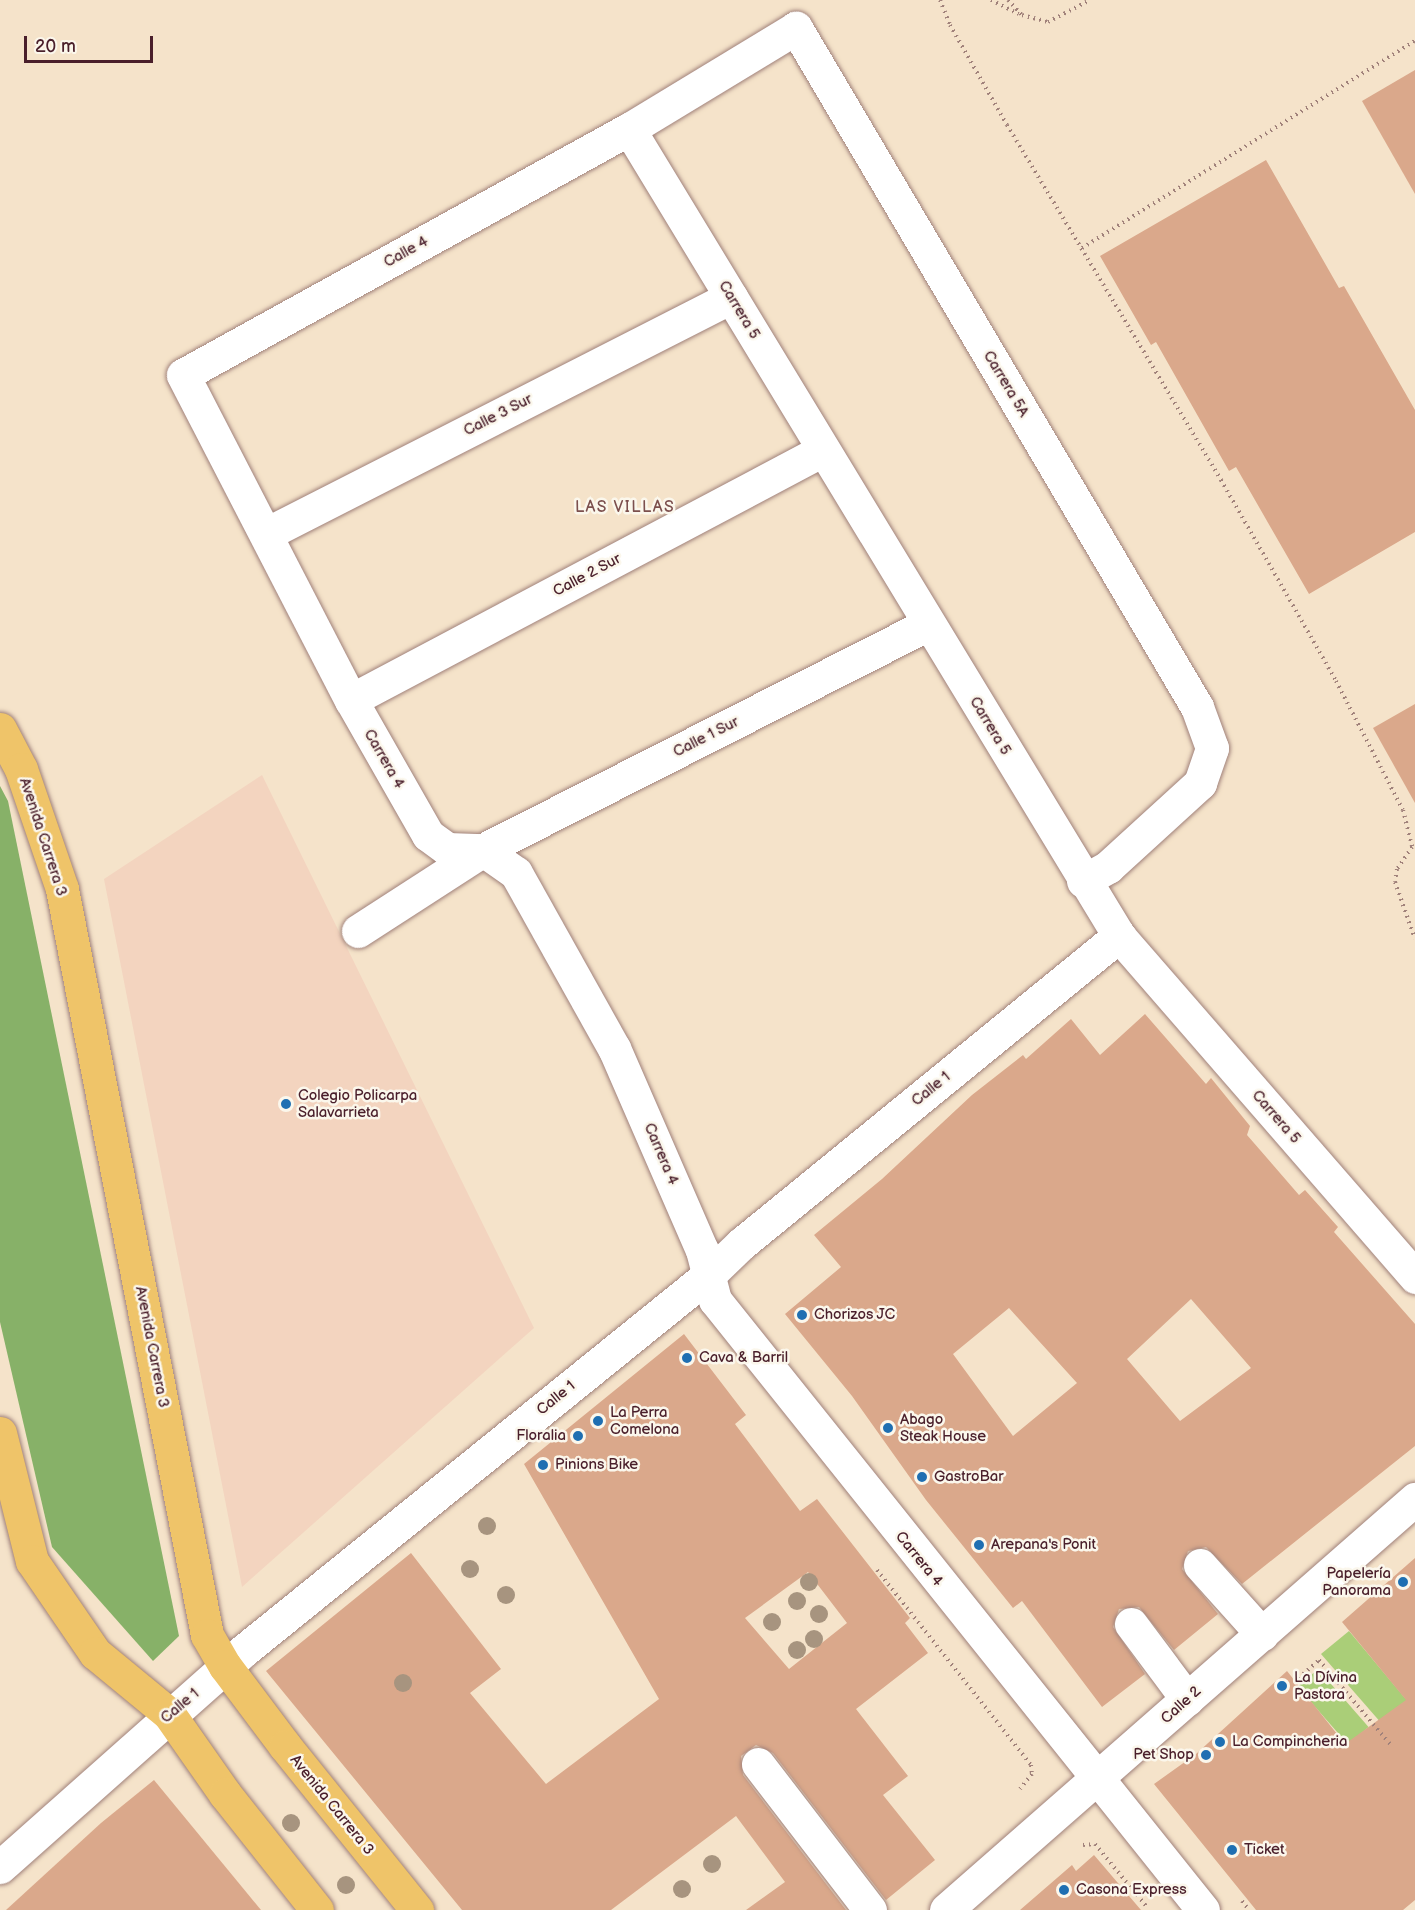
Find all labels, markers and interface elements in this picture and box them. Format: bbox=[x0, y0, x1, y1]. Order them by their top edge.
scale bar bbox=[27, 24, 156, 62]
text: 20 m bbox=[35, 36, 76, 57]
street label: Calle 4 bbox=[381, 233, 431, 271]
street label: Carrera 5 bbox=[715, 278, 763, 342]
street label: Carrera 5A bbox=[979, 348, 1033, 420]
street label: Calle 3 Sur bbox=[461, 390, 535, 440]
district label: LAS VILLAS bbox=[575, 498, 675, 518]
street label: Calle 2 Sur bbox=[550, 550, 624, 600]
street label: Carrera 5 bbox=[966, 694, 1014, 758]
street label: Calle 1 Sur bbox=[670, 713, 742, 761]
street label: Carrera 4 bbox=[360, 726, 408, 792]
street label: Avenida Carrera 3 bbox=[15, 776, 71, 898]
street label: Calle 1 bbox=[908, 1068, 954, 1110]
place label: Colegio Policarpa Salavarrieta bbox=[298, 1086, 417, 1121]
street label: Carrera 5 bbox=[1248, 1087, 1304, 1147]
marker: Colegio Policarpa Salavarrieta bbox=[279, 1097, 293, 1111]
street label: Carrera 4 bbox=[640, 1120, 682, 1188]
street label: Avenida Carrera 3 bbox=[131, 1285, 173, 1409]
place label: Chorizos JC bbox=[814, 1306, 896, 1324]
marker: Chorizos JC bbox=[795, 1308, 809, 1322]
place label: Cava & Barril bbox=[699, 1349, 788, 1367]
marker: Cava & Barril bbox=[680, 1351, 694, 1365]
street label: Calle 1 bbox=[533, 1377, 579, 1419]
place label: La Perra Comelona bbox=[610, 1403, 679, 1438]
place label: Abago Steak House bbox=[900, 1410, 986, 1445]
marker: La Perra Comelona bbox=[591, 1414, 605, 1428]
marker: Abago Steak House bbox=[881, 1421, 895, 1435]
place label: Floralia bbox=[516, 1427, 566, 1445]
marker: Floralia bbox=[571, 1429, 585, 1443]
place label: Pinions Bike bbox=[555, 1456, 638, 1474]
marker: Pinions Bike bbox=[536, 1458, 550, 1472]
place label: GastroBar bbox=[934, 1468, 1004, 1486]
marker: GastroBar bbox=[915, 1470, 929, 1484]
street label: Carrera 4 bbox=[891, 1528, 947, 1590]
place label: Arepana's Ponit bbox=[991, 1536, 1096, 1554]
marker: Arepana's Ponit bbox=[972, 1538, 986, 1552]
place label: Papelería Panorama bbox=[1322, 1564, 1391, 1599]
marker: Papelería Panorama bbox=[1396, 1575, 1410, 1589]
place label: La Dívina Pastora bbox=[1294, 1668, 1357, 1703]
marker: La Dívina Pastora bbox=[1275, 1679, 1289, 1693]
street label: Calle 2 bbox=[1157, 1682, 1205, 1728]
street label: Calle 1 bbox=[157, 1685, 203, 1727]
place label: La Compincheria bbox=[1232, 1733, 1348, 1751]
marker: La Compincheria bbox=[1213, 1735, 1227, 1749]
place label: Pet Shop bbox=[1133, 1746, 1194, 1764]
marker: Pet Shop bbox=[1199, 1748, 1213, 1762]
street label: Avenida Carrera 3 bbox=[286, 1751, 378, 1859]
place label: Ticket bbox=[1244, 1841, 1285, 1859]
marker: Ticket bbox=[1225, 1843, 1239, 1857]
place label: Casona Express bbox=[1076, 1881, 1187, 1899]
marker: Casona Express bbox=[1057, 1883, 1071, 1897]

